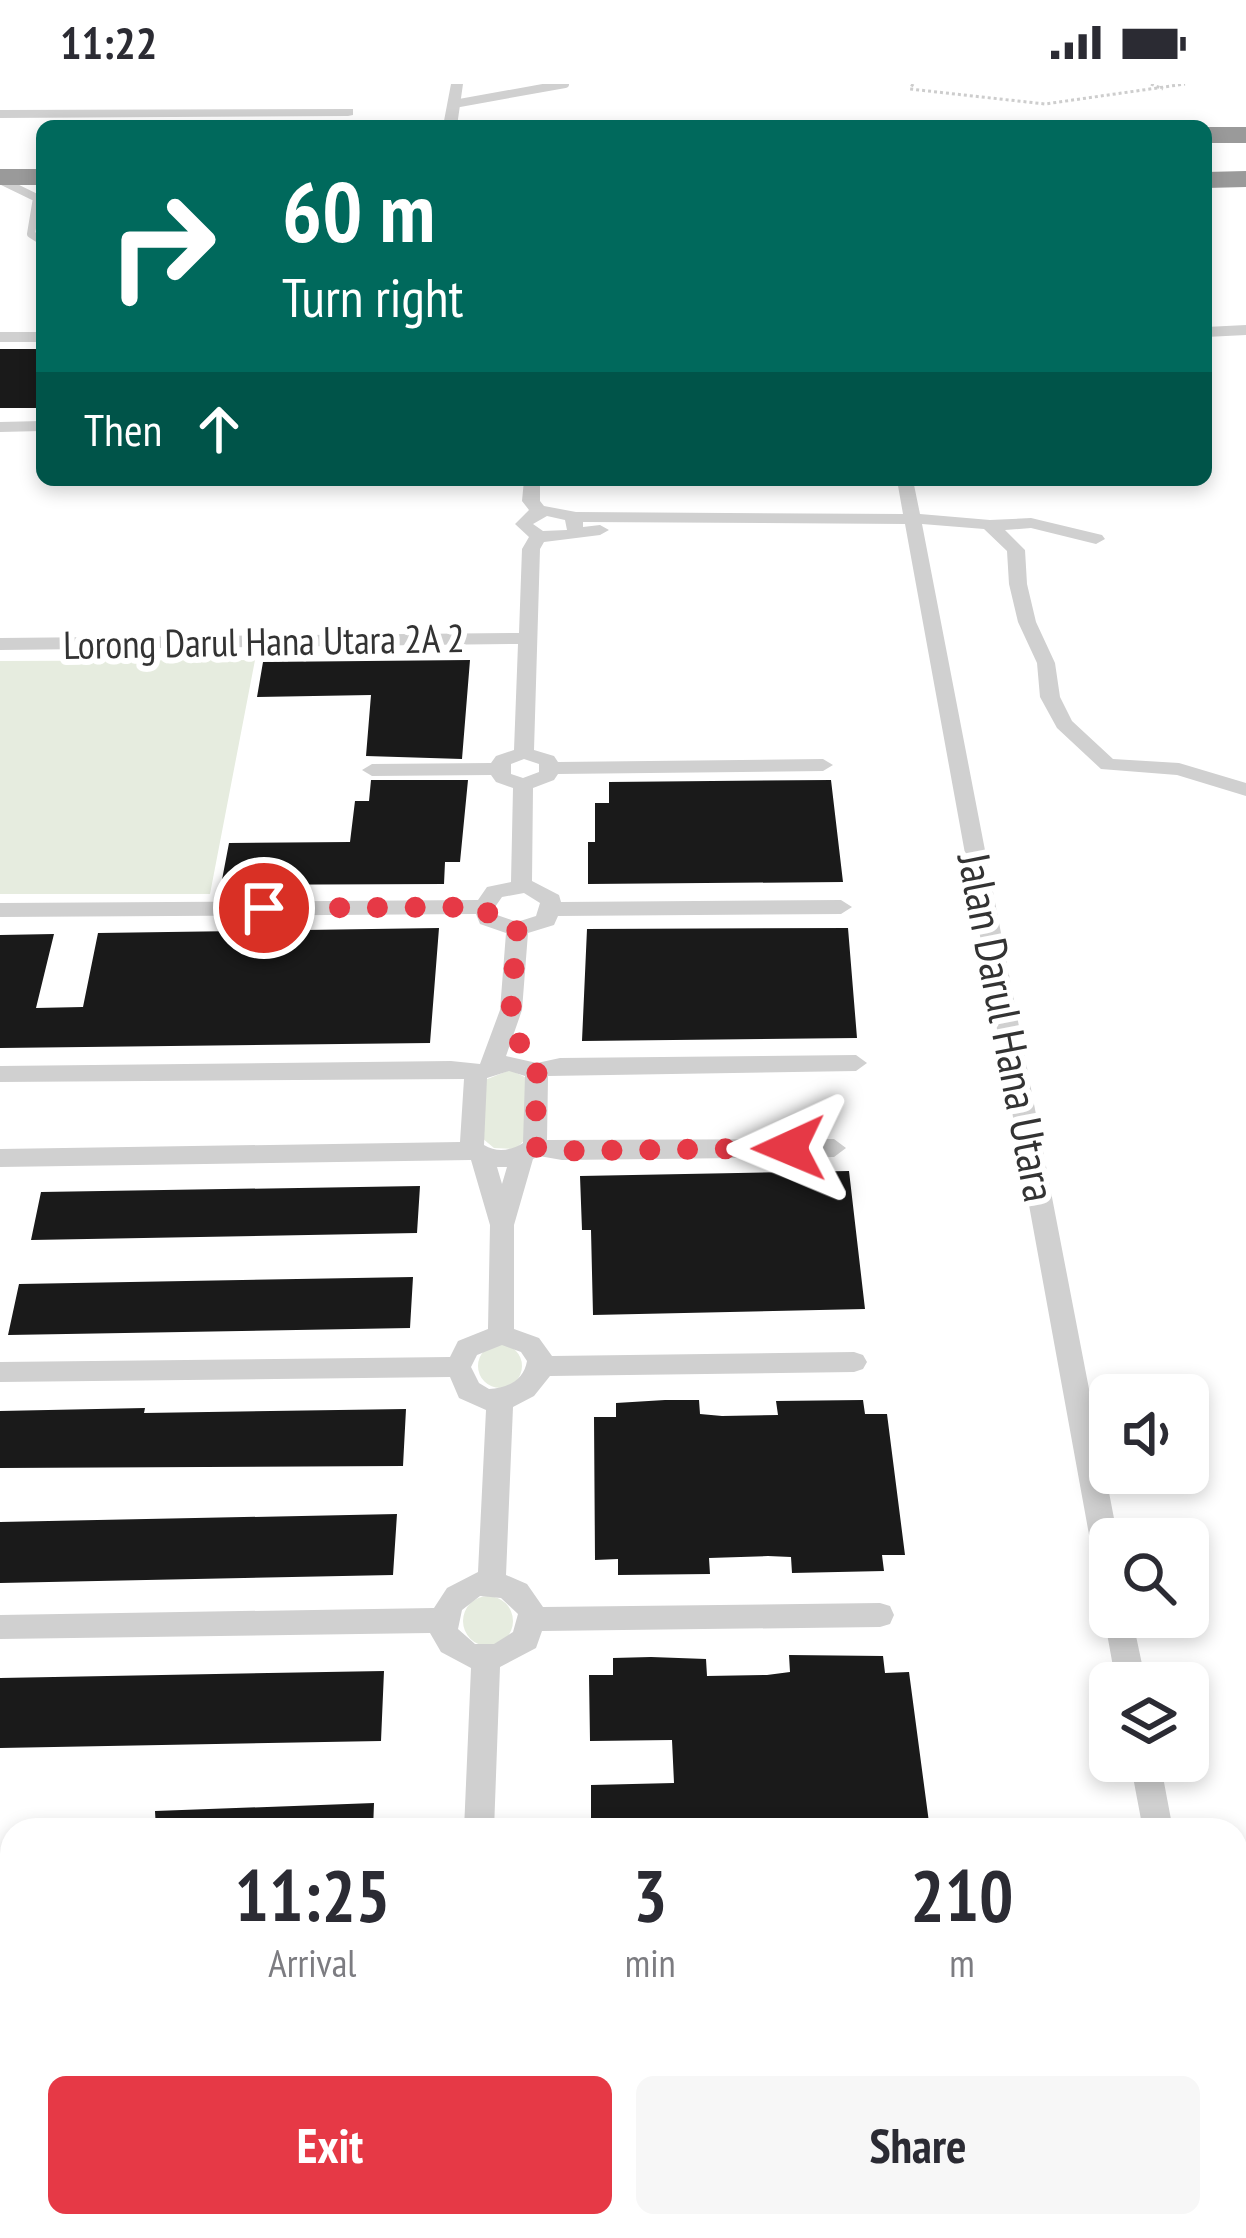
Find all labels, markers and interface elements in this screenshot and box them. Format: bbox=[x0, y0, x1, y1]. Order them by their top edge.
text: 11:22 bbox=[60, 13, 157, 71]
text: 60 m bbox=[282, 156, 435, 265]
icon: right bbox=[84, 168, 240, 324]
text: Turn right bbox=[282, 262, 463, 332]
icon: ahead bbox=[186, 396, 252, 462]
text: Then bbox=[84, 400, 162, 458]
street label: Lorong Darul Hana Utara 2A 2 bbox=[63, 612, 465, 670]
street label: Jalan Darul Hana Utara bbox=[945, 846, 1070, 1206]
pin bbox=[213, 857, 315, 959]
icon: arrive bbox=[231, 875, 297, 941]
position arrow bbox=[726, 1085, 852, 1211]
map controls bbox=[1089, 1374, 1209, 1782]
button: sound bbox=[1089, 1374, 1209, 1494]
button: search bbox=[1089, 1518, 1209, 1638]
button: layers bbox=[1089, 1662, 1209, 1782]
text: 11:25 bbox=[235, 1848, 390, 1941]
text: 3 bbox=[633, 1848, 667, 1941]
text: 210 bbox=[910, 1848, 1013, 1941]
text: Arrival bbox=[268, 1937, 356, 1988]
text: min bbox=[625, 1937, 676, 1988]
text: m bbox=[949, 1937, 975, 1988]
button: Exit bbox=[48, 2076, 612, 2214]
button: Share bbox=[636, 2076, 1200, 2214]

